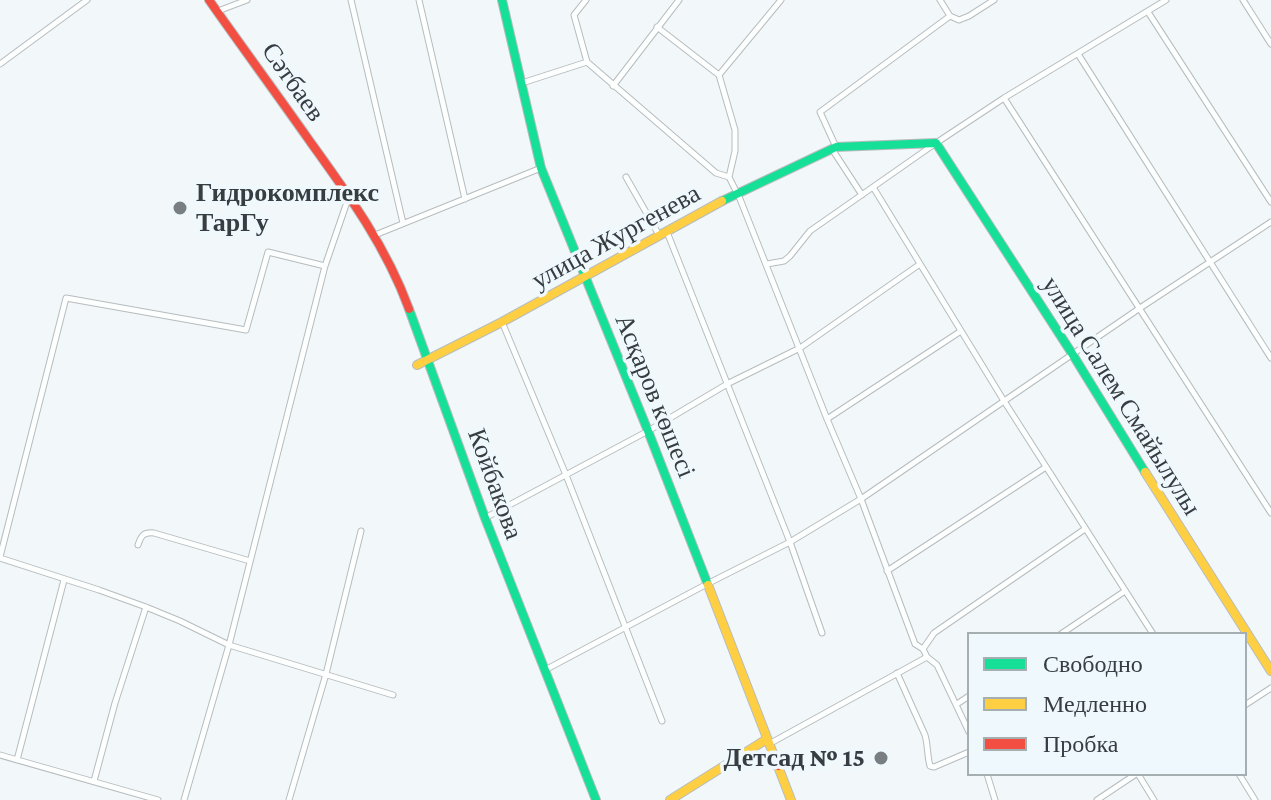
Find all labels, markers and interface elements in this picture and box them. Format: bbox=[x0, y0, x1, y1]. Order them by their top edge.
street label: Сәтбаев bbox=[255, 37, 331, 127]
place label: Гидрокомплекс ТарГу bbox=[196, 177, 379, 238]
street label: улица Жургенева bbox=[526, 178, 706, 296]
marker: Гидрокомплекс ТарГу bbox=[171, 199, 189, 217]
street label: улица Салем Смайылулы bbox=[1035, 271, 1207, 521]
street label: Асқаров көшесі bbox=[608, 310, 702, 482]
street label: Койбакова bbox=[461, 424, 529, 544]
legend bbox=[967, 632, 1247, 776]
text: Свободно bbox=[1043, 650, 1143, 677]
text: Медленно bbox=[1043, 690, 1147, 717]
text: Пробка bbox=[1043, 730, 1119, 757]
place label: Детсад № 15 bbox=[724, 742, 865, 774]
marker: Детсад № 15 bbox=[872, 749, 890, 767]

